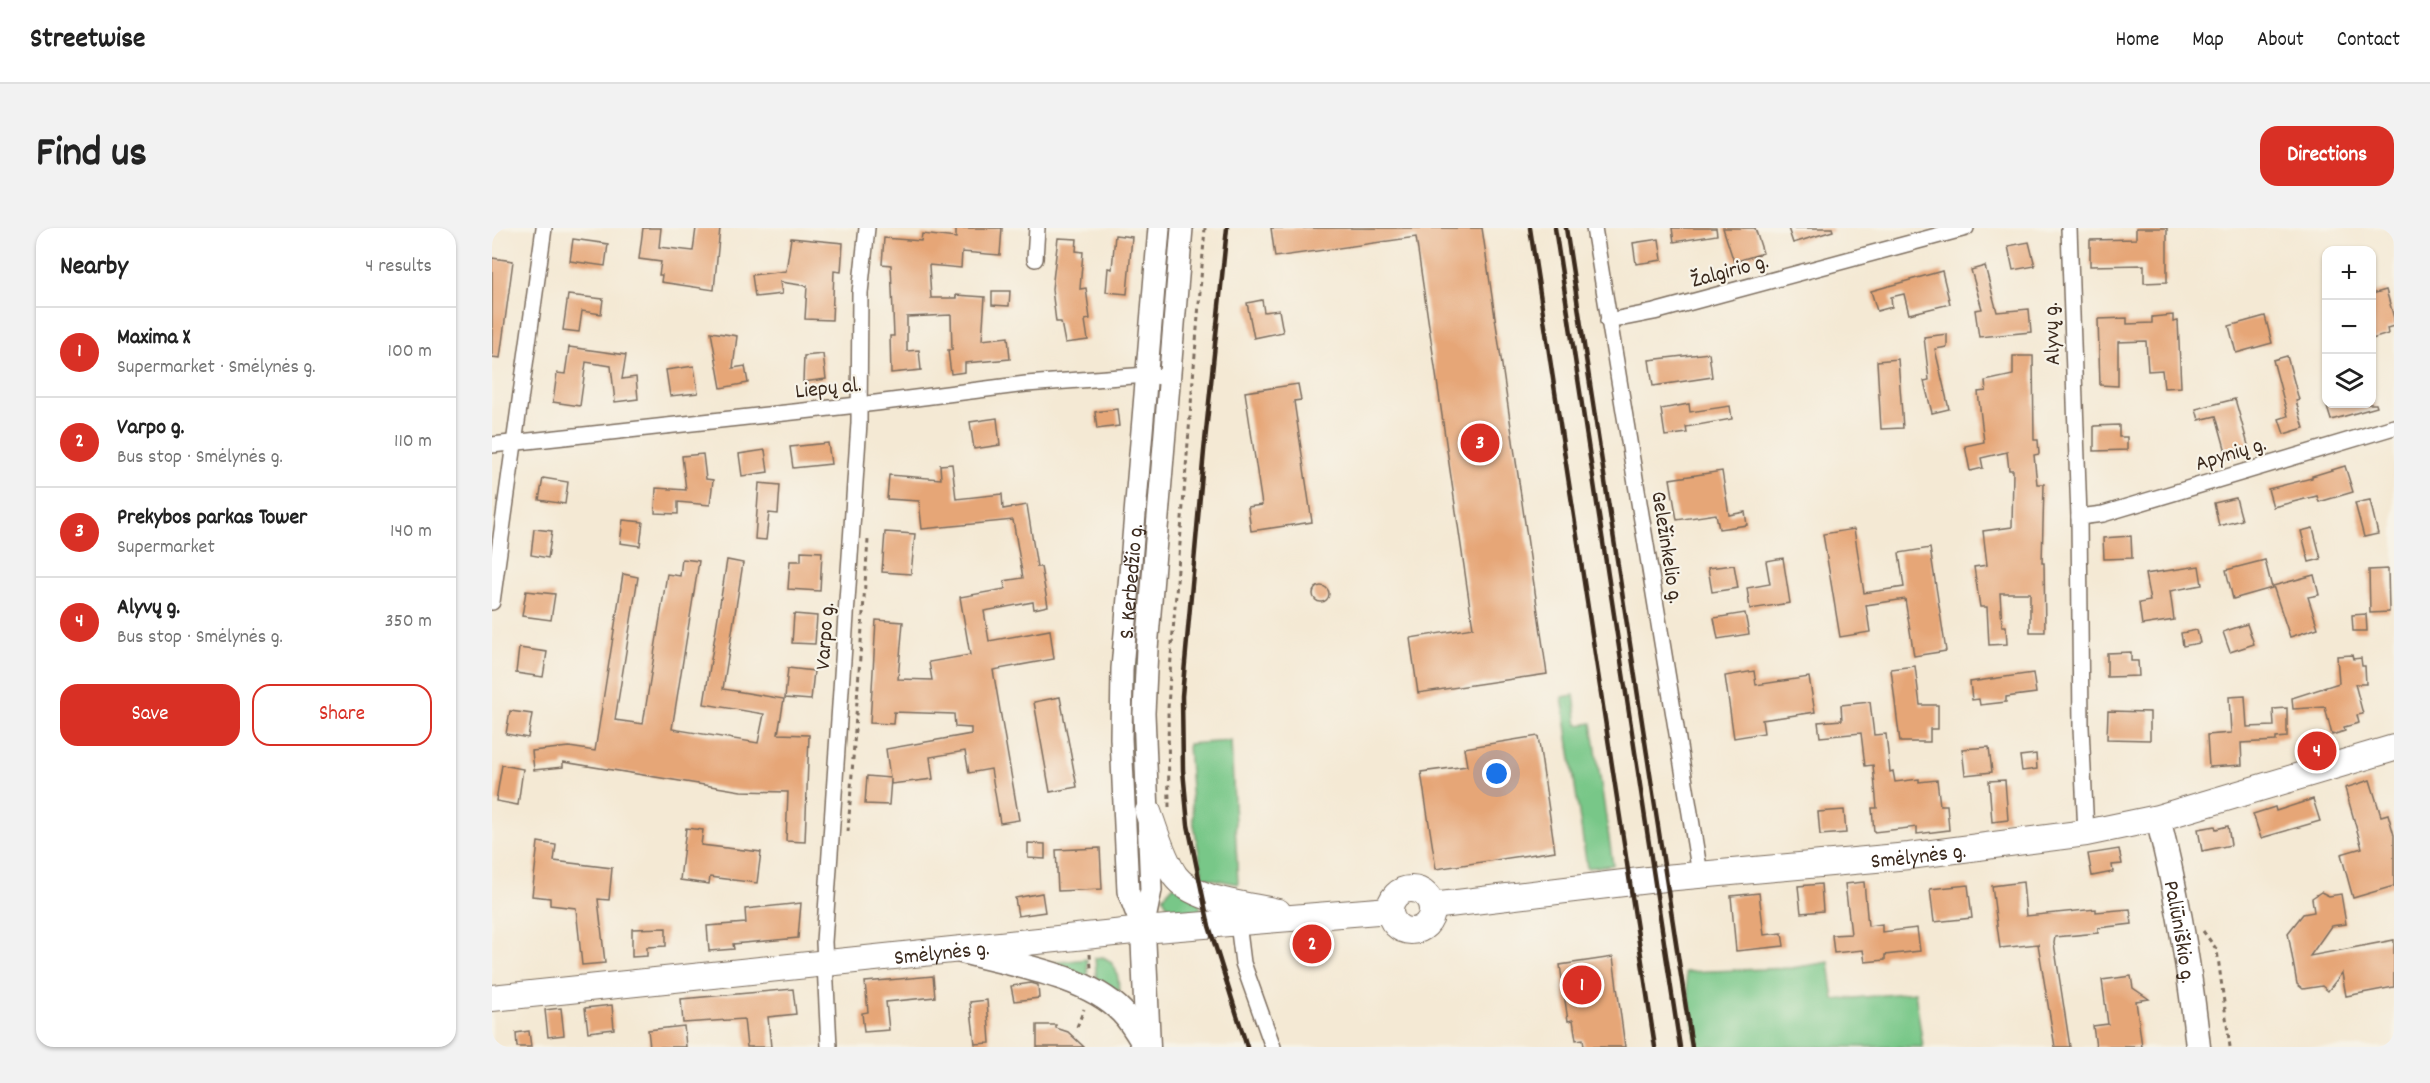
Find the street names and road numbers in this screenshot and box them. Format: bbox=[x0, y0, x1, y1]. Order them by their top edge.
street label: Žalgirio g. bbox=[1688, 247, 1772, 298]
street label: Alyvų g. bbox=[2037, 302, 2070, 366]
street label: Liepų al. bbox=[794, 371, 863, 408]
street label: Apynių g. bbox=[2192, 430, 2270, 481]
street label: Geležinkelio g. bbox=[1641, 489, 1690, 606]
street label: S. Kerbedžio g. bbox=[1113, 523, 1153, 641]
street label: Varpo g. bbox=[809, 602, 844, 671]
street label: Smėlynės g. bbox=[1870, 837, 1968, 878]
street label: Paliūniškio g. bbox=[2154, 878, 2202, 986]
street label: Smėlynės g. bbox=[893, 934, 991, 975]

